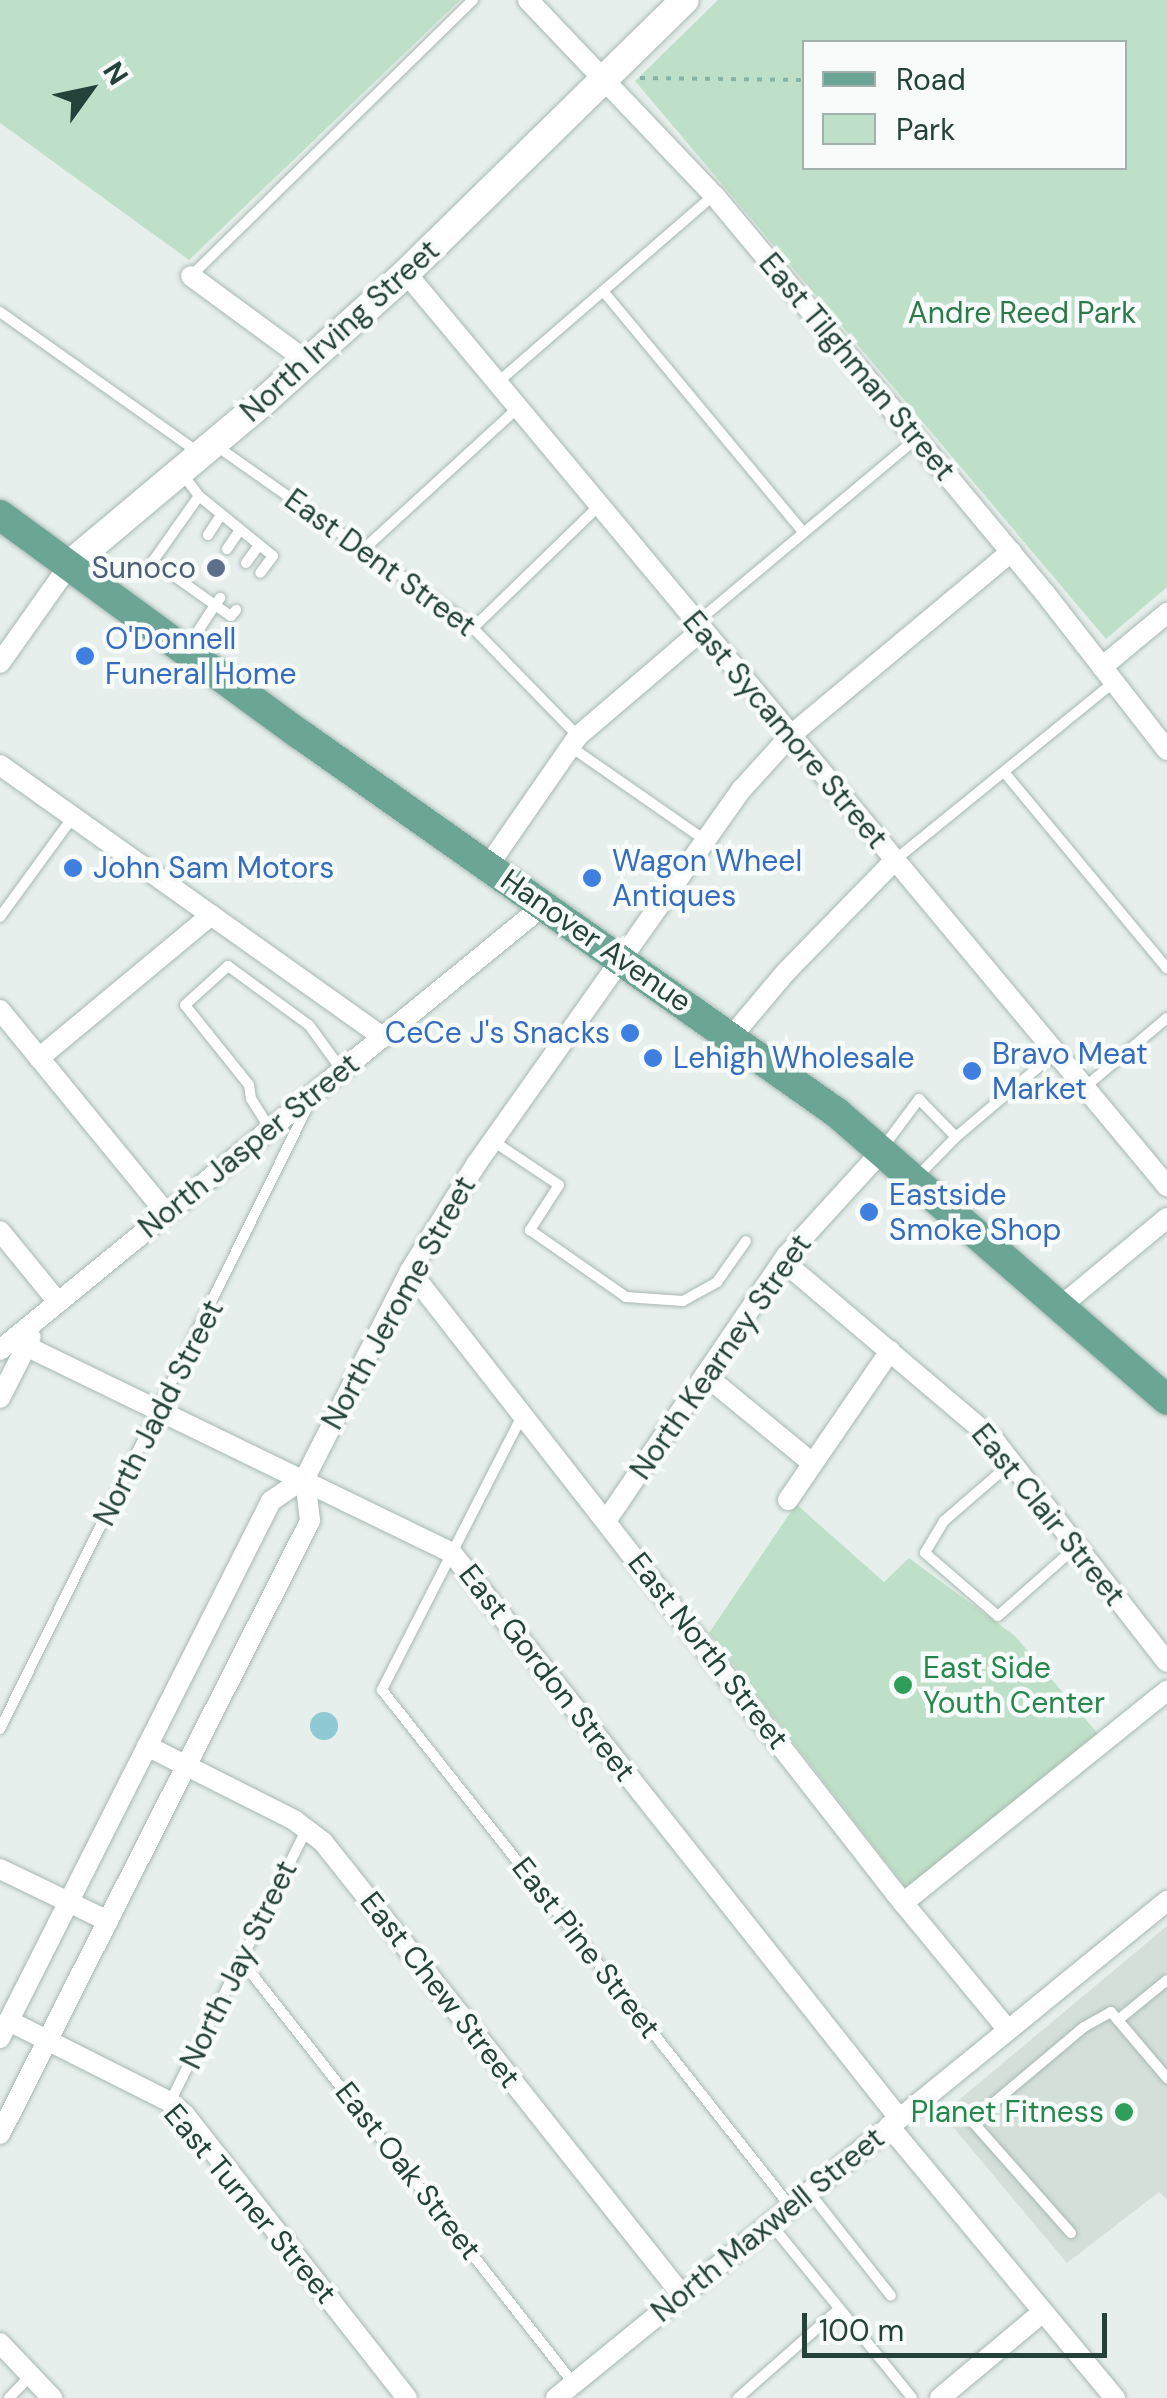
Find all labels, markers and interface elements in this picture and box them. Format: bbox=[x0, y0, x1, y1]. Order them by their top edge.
north arrow bbox=[40, 40, 140, 140]
legend bbox=[802, 40, 1127, 170]
text: N bbox=[94, 55, 137, 92]
text: Road bbox=[896, 60, 966, 99]
text: Park bbox=[896, 110, 955, 149]
street label: North Irving Street bbox=[233, 232, 447, 430]
street label: East Tilghman Street bbox=[751, 246, 963, 488]
park label: Andre Reed Park bbox=[908, 295, 1136, 331]
street label: East Dent Street bbox=[278, 482, 482, 644]
place label: Sunoco bbox=[91, 550, 196, 586]
marker: Sunoco bbox=[205, 557, 227, 579]
street label: East Sycamore Street bbox=[675, 604, 895, 856]
place label: O'Donnell Funeral Home bbox=[105, 621, 297, 692]
marker: O'Donnell Funeral Home bbox=[74, 645, 96, 667]
place label: Wagon Wheel Antiques bbox=[612, 843, 802, 914]
place label: John Sam Motors bbox=[93, 850, 334, 886]
marker: John Sam Motors bbox=[62, 857, 84, 879]
street label: Hanover Avenue bbox=[494, 862, 698, 1020]
marker: Wagon Wheel Antiques bbox=[581, 867, 603, 889]
place label: CeCe J's Snacks bbox=[385, 1015, 610, 1051]
marker: CeCe J's Snacks bbox=[619, 1022, 641, 1044]
place label: Bravo Meat Market bbox=[992, 1036, 1148, 1106]
place label: Lehigh Wholesale bbox=[673, 1040, 915, 1076]
street label: North Jasper Street bbox=[132, 1046, 366, 1246]
marker: Lehigh Wholesale bbox=[642, 1047, 664, 1069]
marker: Bravo Meat Market bbox=[961, 1060, 983, 1082]
street label: North Jerome Street bbox=[314, 1170, 484, 1436]
place label: Eastside Smoke Shop bbox=[889, 1177, 1061, 1248]
marker: Eastside Smoke Shop bbox=[858, 1201, 880, 1223]
street label: North Kearney Street bbox=[623, 1228, 819, 1486]
street label: North Jadd Street bbox=[87, 1294, 231, 1532]
street label: East Clair Street bbox=[964, 1417, 1132, 1613]
street label: East North Street bbox=[620, 1546, 796, 1756]
street label: East Gordon Street bbox=[451, 1557, 643, 1789]
place label: East Side Youth Center bbox=[923, 1650, 1105, 1720]
marker: East Side Youth Center bbox=[892, 1674, 914, 1696]
street label: East Pine Street bbox=[504, 1851, 668, 2045]
street label: North Jay Street bbox=[173, 1855, 305, 2075]
street label: East Chew Street bbox=[352, 1885, 528, 2095]
street label: East Oak Street bbox=[328, 2075, 488, 2267]
place label: Planet Fitness bbox=[911, 2094, 1104, 2130]
street label: East Turner Street bbox=[156, 2097, 344, 2311]
marker: Planet Fitness bbox=[1113, 2101, 1135, 2123]
street label: North Maxwell Street bbox=[644, 2120, 892, 2330]
scale bar bbox=[807, 2293, 1112, 2355]
text: 100 m bbox=[819, 2311, 904, 2350]

